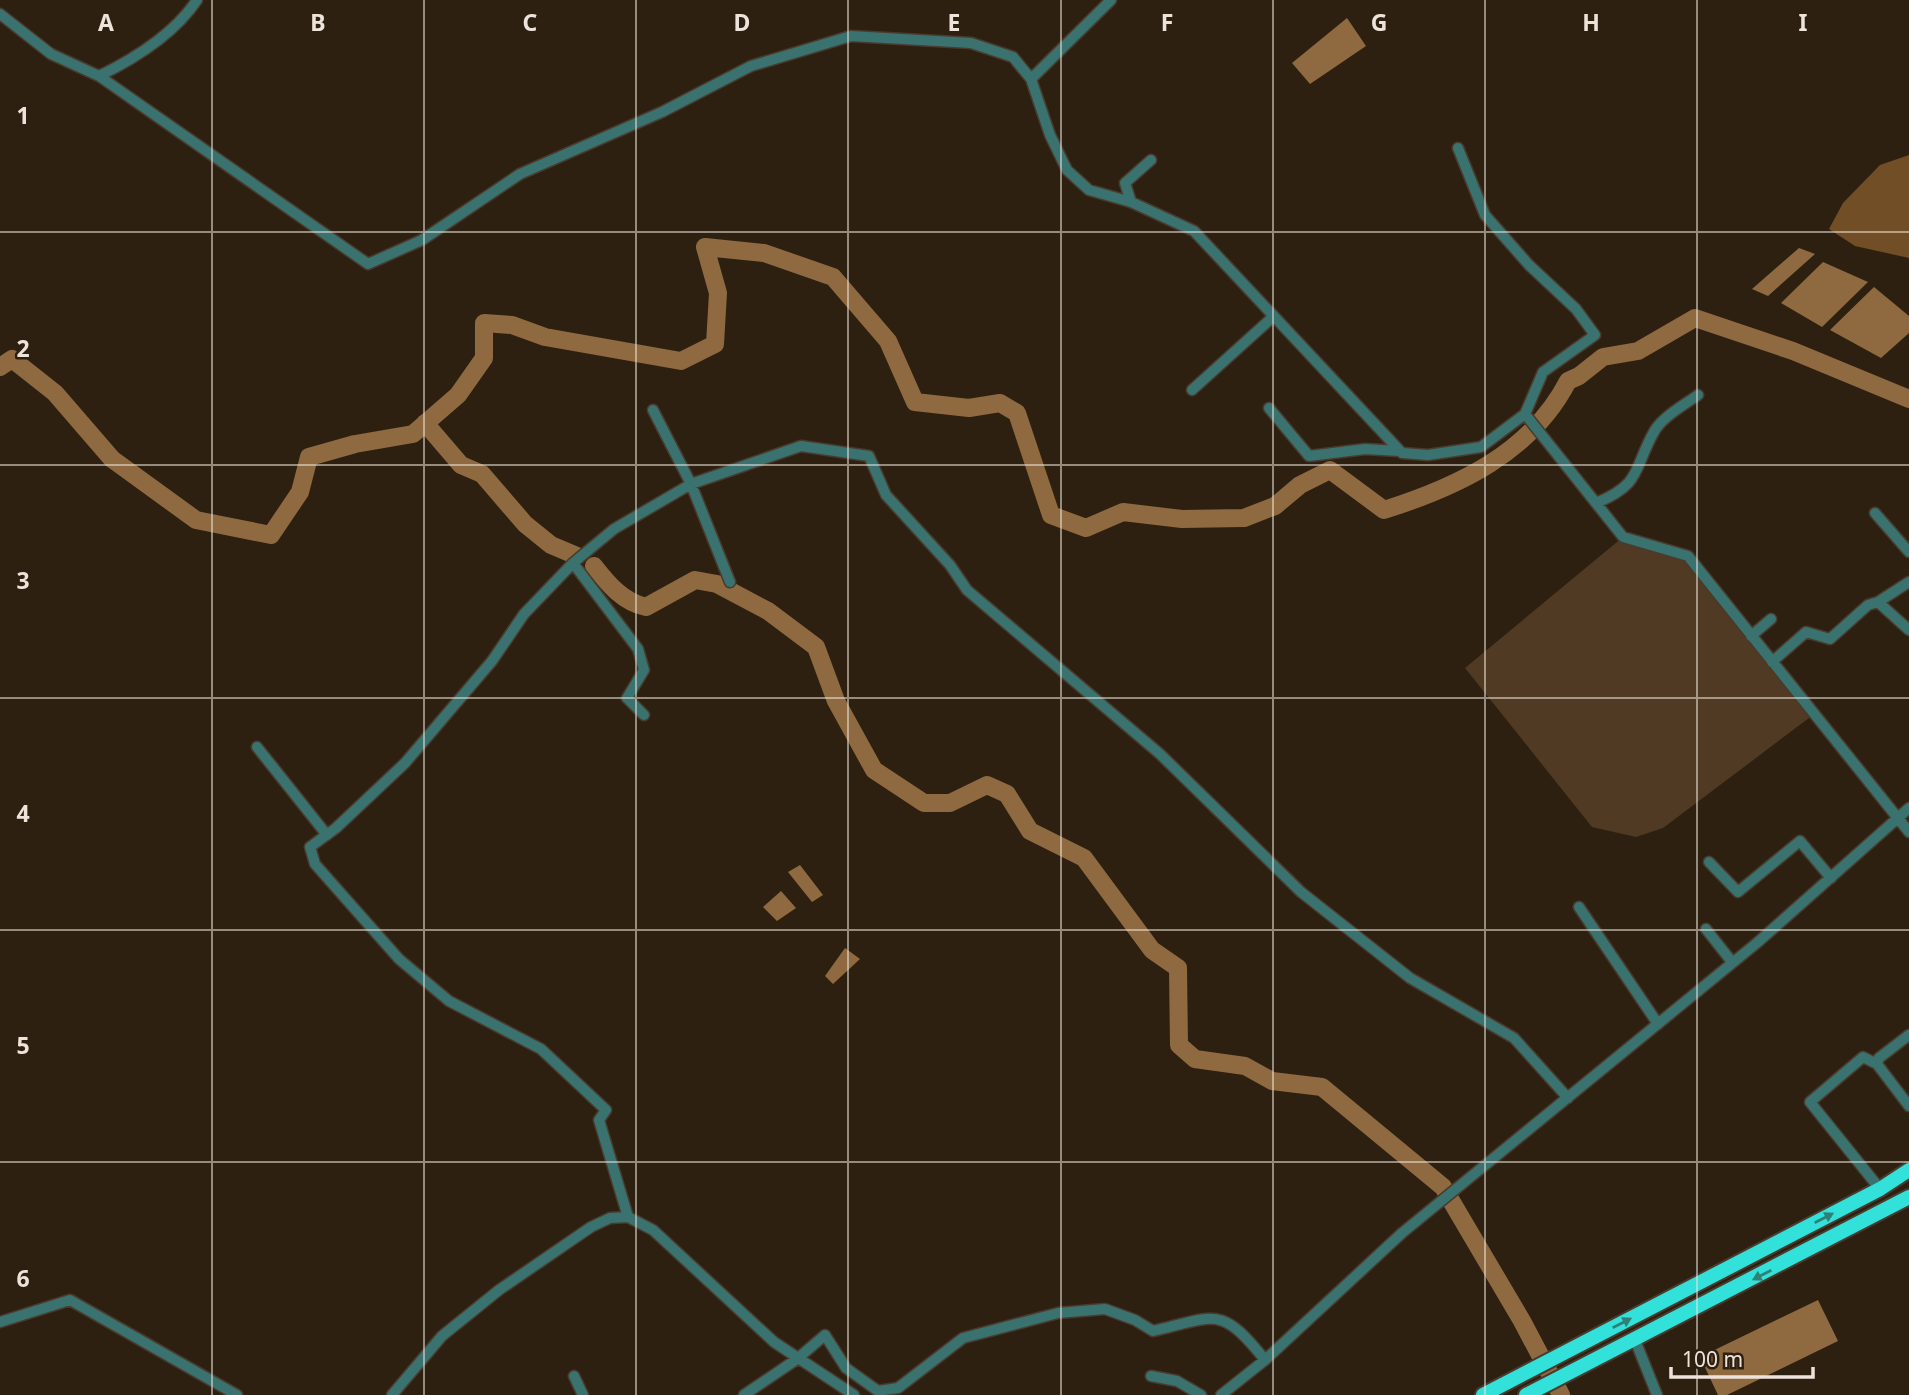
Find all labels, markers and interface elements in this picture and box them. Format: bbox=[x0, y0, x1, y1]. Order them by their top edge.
text: A bbox=[98, 6, 114, 38]
text: B bbox=[310, 6, 326, 38]
text: C bbox=[523, 6, 538, 38]
text: D bbox=[734, 6, 750, 38]
text: E bbox=[948, 6, 960, 38]
text: F bbox=[1161, 6, 1173, 38]
text: G bbox=[1371, 6, 1387, 38]
text: H bbox=[1582, 6, 1600, 38]
text: I bbox=[1799, 6, 1808, 38]
text: 1 bbox=[16, 99, 30, 131]
text: 2 bbox=[16, 332, 30, 364]
text: 3 bbox=[16, 564, 30, 596]
text: 4 bbox=[16, 797, 30, 829]
text: 5 bbox=[16, 1029, 30, 1061]
one-way arrow bbox=[1814, 1212, 1834, 1224]
text: 6 bbox=[16, 1262, 30, 1294]
one-way arrow bbox=[1752, 1269, 1772, 1280]
one-way arrow bbox=[1613, 1317, 1632, 1329]
scale bar bbox=[1671, 1336, 1813, 1380]
text: 100 m bbox=[1682, 1345, 1743, 1373]

